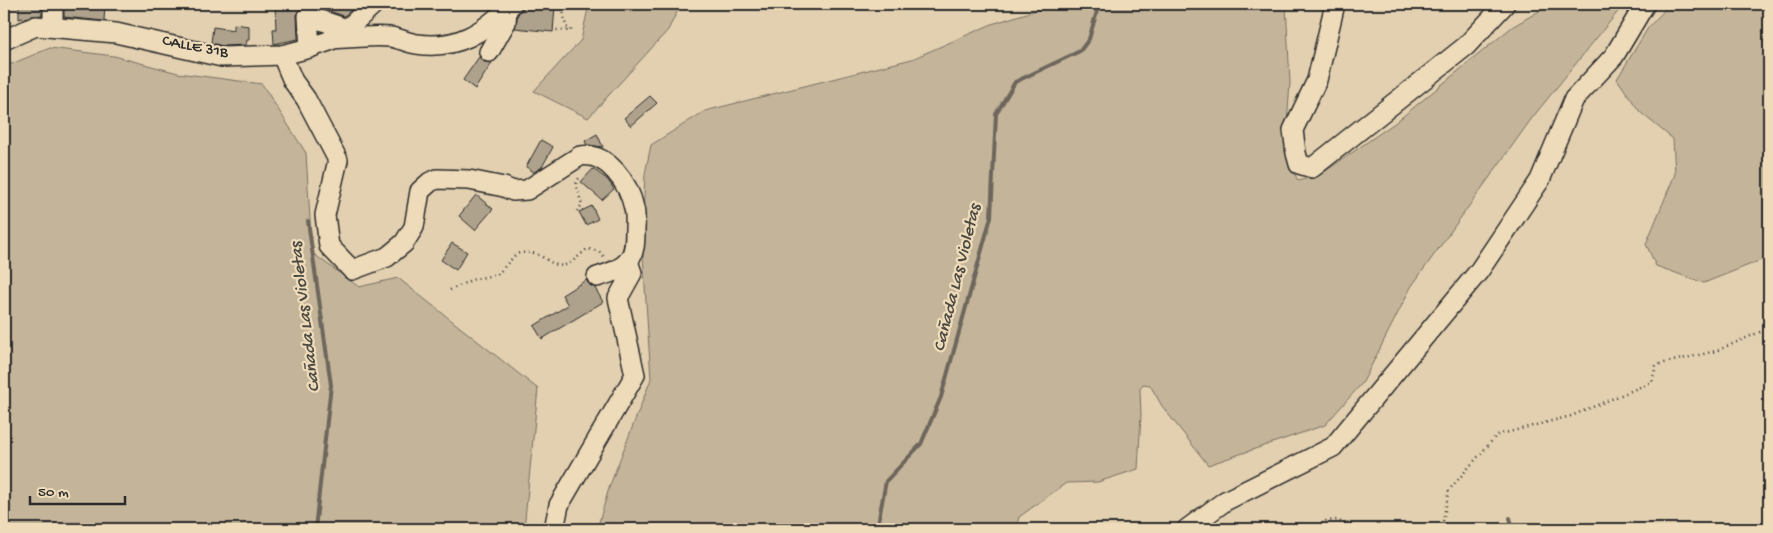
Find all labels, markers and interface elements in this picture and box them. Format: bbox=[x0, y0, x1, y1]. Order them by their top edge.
street label: CALLE 31B bbox=[161, 32, 230, 64]
water label: Cañada Las Violetas bbox=[930, 200, 987, 354]
water label: Cañada Las Violetas bbox=[286, 238, 326, 393]
scale bar bbox=[30, 473, 125, 505]
text: 50 m bbox=[38, 484, 69, 502]

